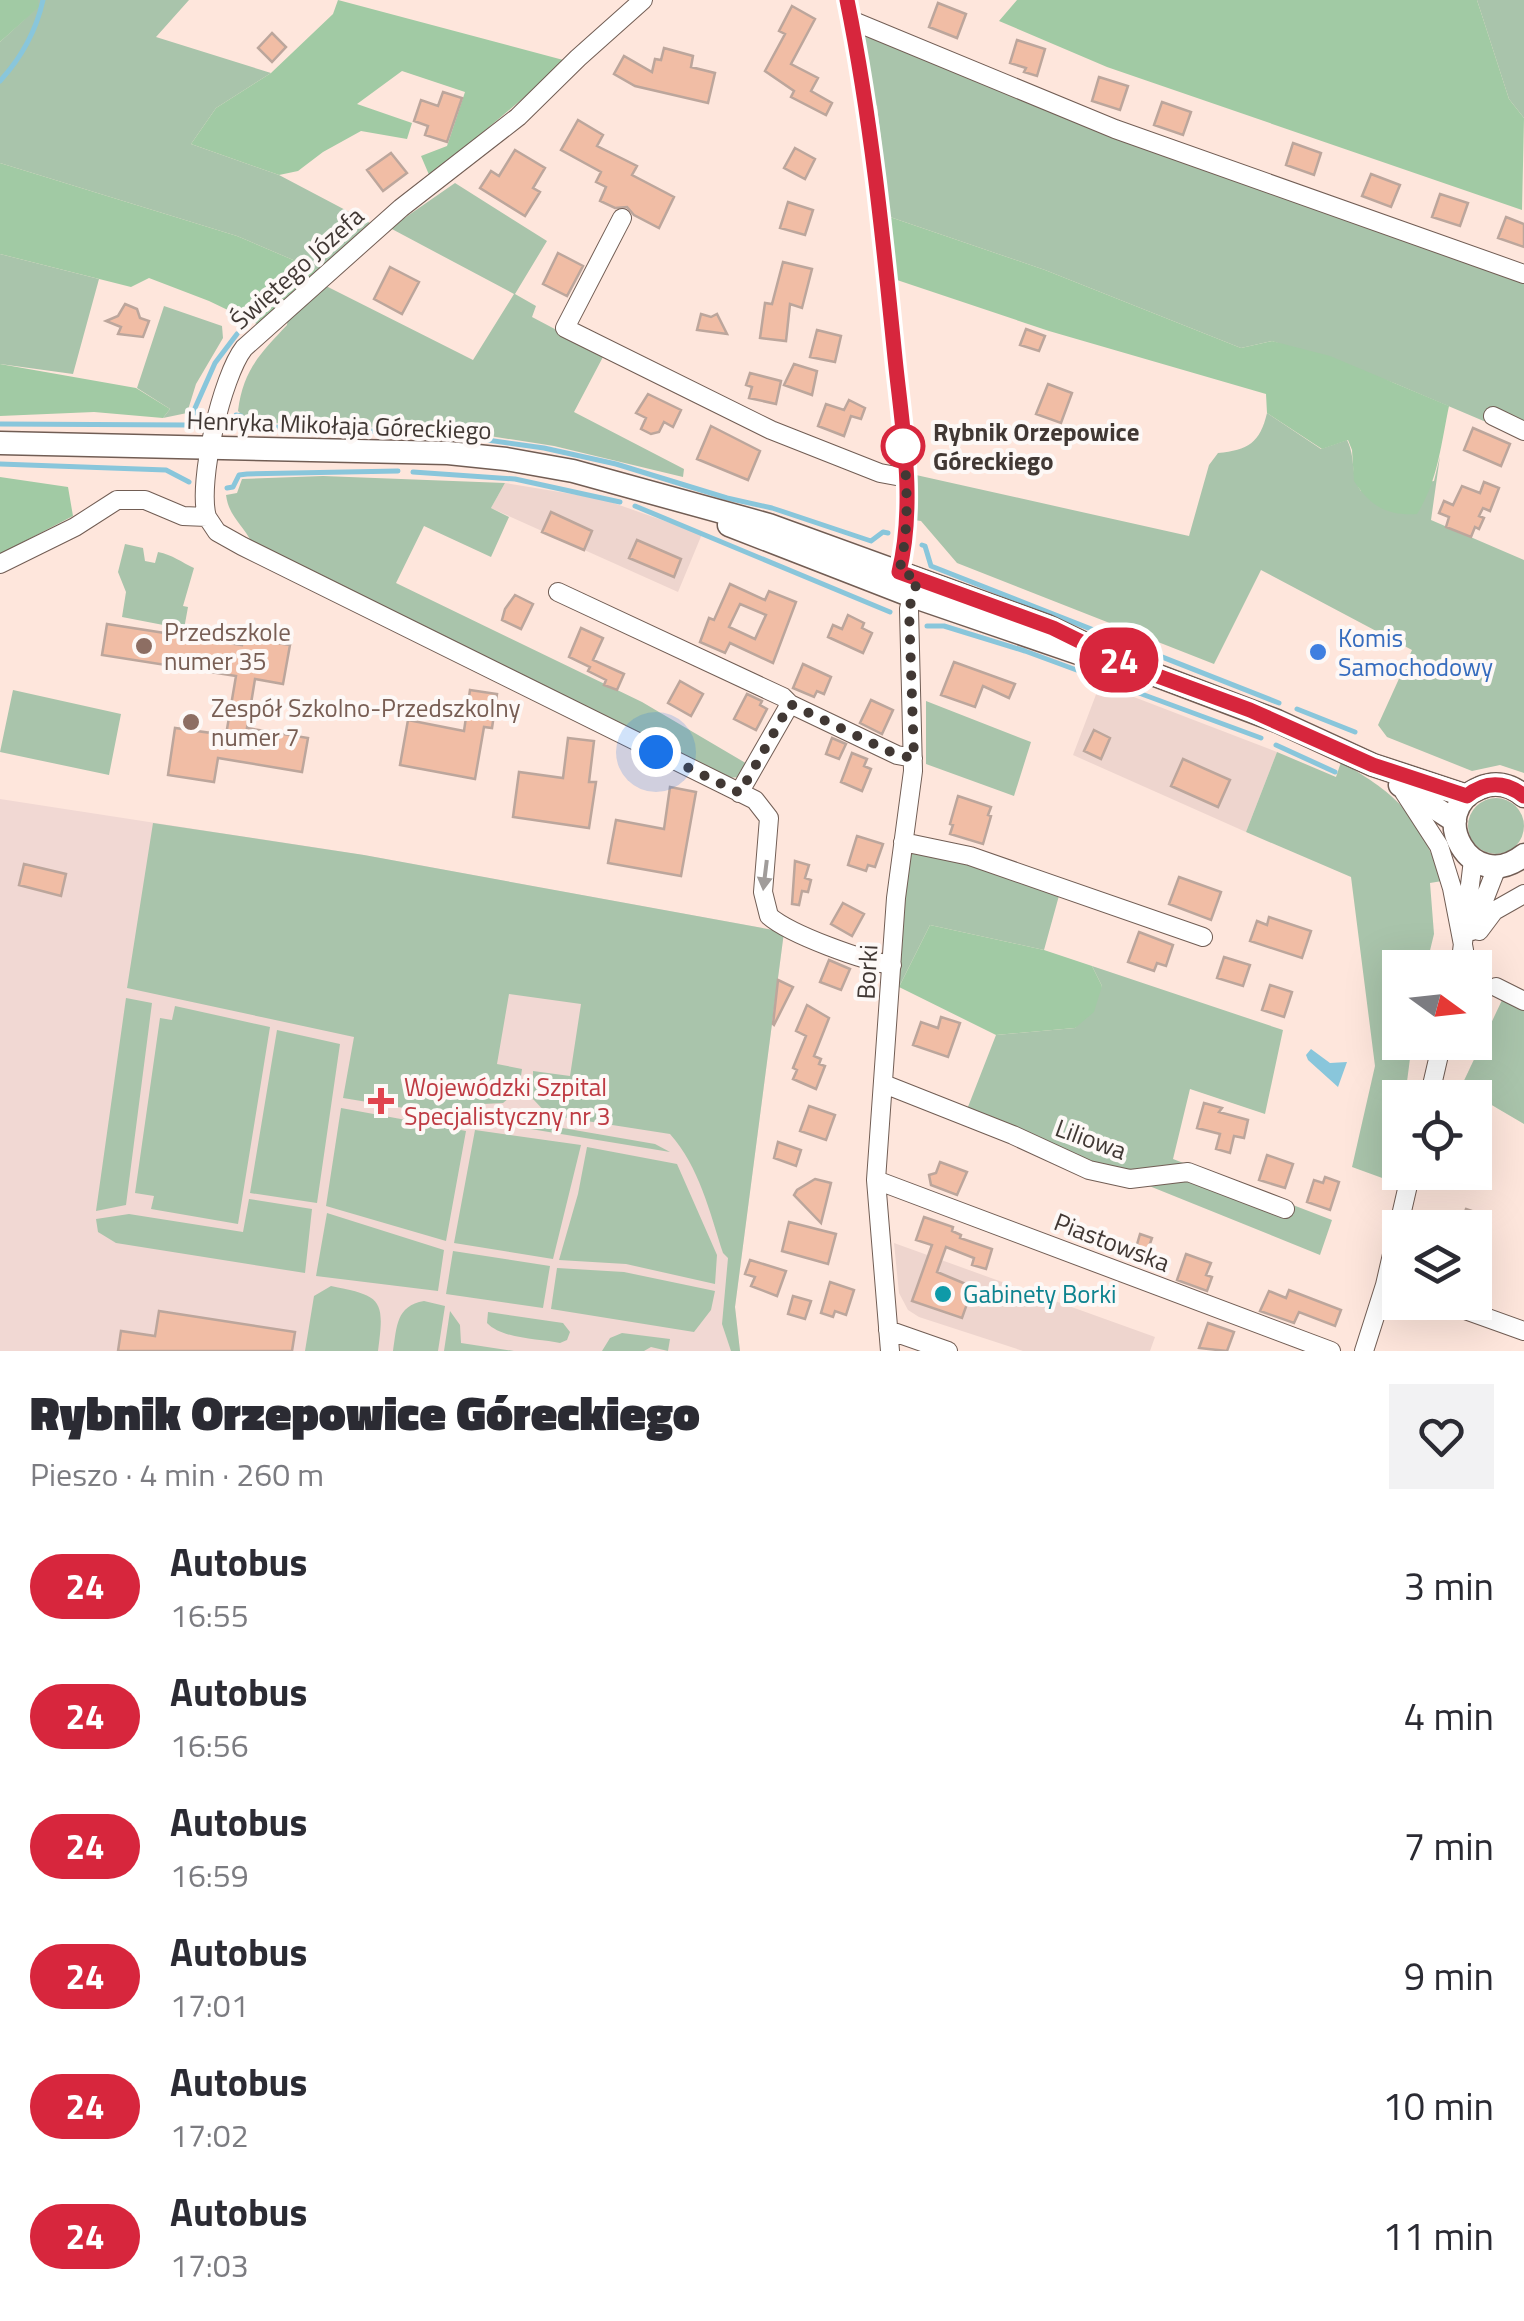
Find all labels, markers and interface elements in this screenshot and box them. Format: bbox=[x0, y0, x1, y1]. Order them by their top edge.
street label: Świętego Józefa bbox=[222, 197, 373, 338]
street label: Henryka Mikołaja Góreckiego bbox=[186, 401, 492, 449]
place label: Rybnik Orzepowice Góreckiego bbox=[933, 413, 1139, 480]
marker: Rybnik Orzepowice Góreckiego bbox=[882, 425, 924, 467]
place label: Przedszkole numer 35 bbox=[164, 613, 291, 680]
place label: Komis Samochodowy bbox=[1338, 619, 1493, 686]
line badge: 24 bbox=[1074, 628, 1164, 692]
text: 24 bbox=[1099, 633, 1139, 687]
marker: Przedszkole numer 35 bbox=[133, 635, 155, 657]
marker: Komis Samochodowy bbox=[1307, 641, 1329, 663]
place label: Zespół Szkolno-Przedszkolny numer 7 bbox=[211, 689, 521, 756]
marker: Zespół Szkolno-Przedszkolny numer 7 bbox=[180, 711, 202, 733]
your location bbox=[631, 727, 681, 777]
one-way arrow bbox=[757, 860, 773, 891]
street label: Borki bbox=[847, 944, 887, 1000]
north arrow bbox=[1382, 950, 1492, 1060]
map controls bbox=[1382, 950, 1492, 1320]
place label: Wojewódzki Szpital Specjalistyczny nr 3 bbox=[404, 1068, 610, 1135]
button: locate bbox=[1382, 1080, 1492, 1190]
marker: Wojewódzki Szpital Specjalistyczny nr 3 bbox=[368, 1088, 394, 1114]
street label: Liliowa bbox=[1050, 1109, 1132, 1170]
street label: Piastowska bbox=[1049, 1203, 1176, 1282]
button: layers bbox=[1382, 1210, 1492, 1320]
place label: Gabinety Borki bbox=[963, 1275, 1117, 1313]
marker: Gabinety Borki bbox=[932, 1283, 954, 1305]
text: Rybnik Orzepowice Góreckiego bbox=[30, 1376, 700, 1449]
button: heart bbox=[1389, 1384, 1494, 1489]
text: Pieszo · 4 min · 260 m bbox=[30, 1450, 324, 1498]
text: Autobus bbox=[170, 1533, 308, 1591]
text: 3 min bbox=[1404, 1557, 1494, 1615]
text: 24 bbox=[65, 1559, 105, 1613]
text: 16:55 bbox=[170, 1591, 249, 1639]
text: Autobus bbox=[170, 1663, 308, 1721]
text: 4 min bbox=[1404, 1687, 1494, 1745]
text: 24 bbox=[65, 1689, 105, 1743]
text: 16:56 bbox=[170, 1721, 249, 1769]
text: Autobus bbox=[170, 1793, 308, 1851]
text: 7 min bbox=[1404, 1817, 1494, 1875]
text: 24 bbox=[65, 1819, 105, 1873]
text: 16:59 bbox=[170, 1851, 249, 1899]
text: Autobus bbox=[170, 1923, 308, 1981]
text: 9 min bbox=[1404, 1947, 1494, 2005]
text: 24 bbox=[65, 1949, 105, 2003]
text: 17:01 bbox=[170, 1981, 249, 2029]
text: Autobus bbox=[170, 2053, 308, 2111]
text: 10 min bbox=[1383, 2077, 1494, 2135]
text: 24 bbox=[65, 2079, 105, 2133]
text: 17:02 bbox=[170, 2111, 249, 2159]
text: Autobus bbox=[170, 2183, 308, 2241]
text: 11 min bbox=[1383, 2207, 1494, 2265]
text: 24 bbox=[65, 2209, 105, 2263]
text: 17:03 bbox=[170, 2241, 249, 2289]

